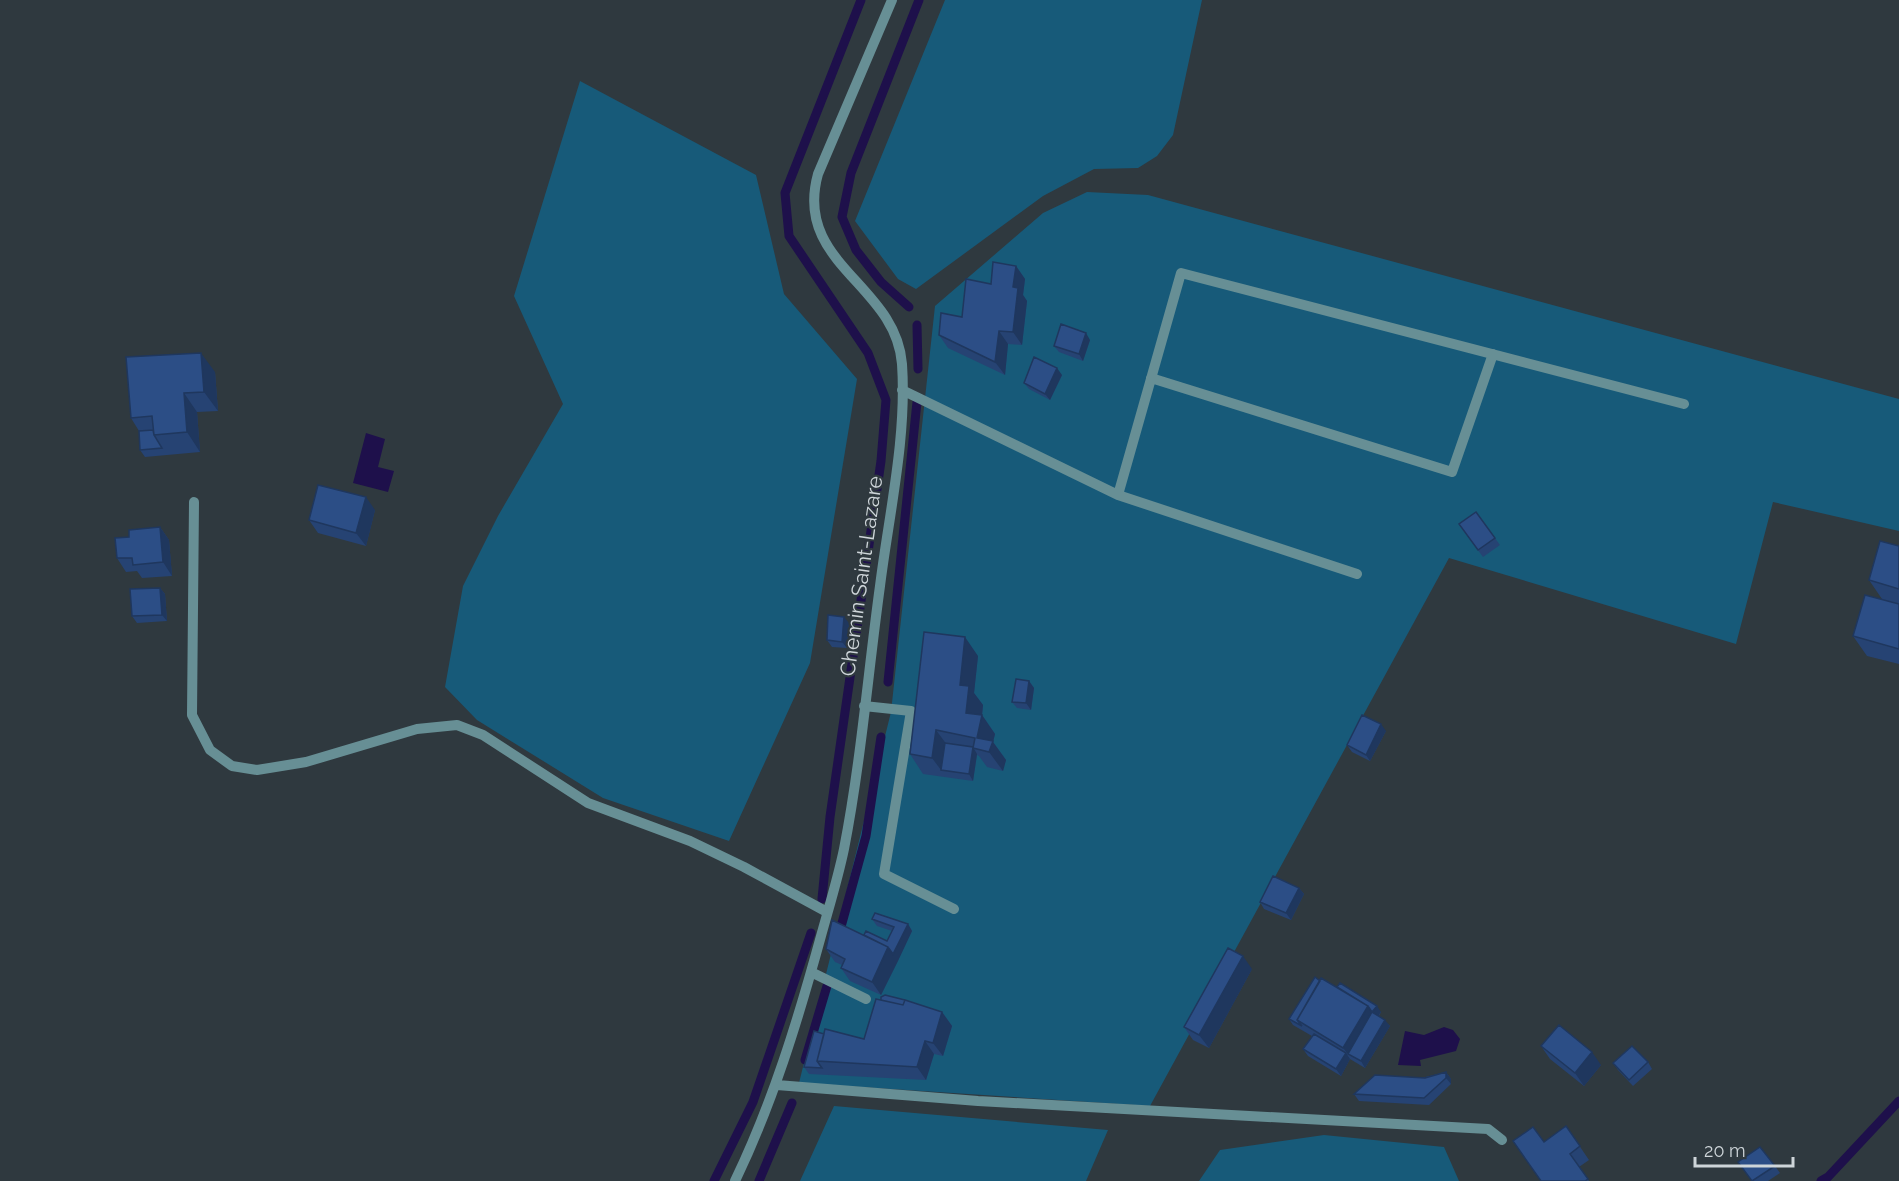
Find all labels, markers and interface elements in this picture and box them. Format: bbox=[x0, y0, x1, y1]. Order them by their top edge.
street label: Chemin Saint-Lazare bbox=[835, 474, 887, 678]
scale bar bbox=[1695, 1130, 1792, 1168]
text: 20 m bbox=[1704, 1140, 1746, 1161]

